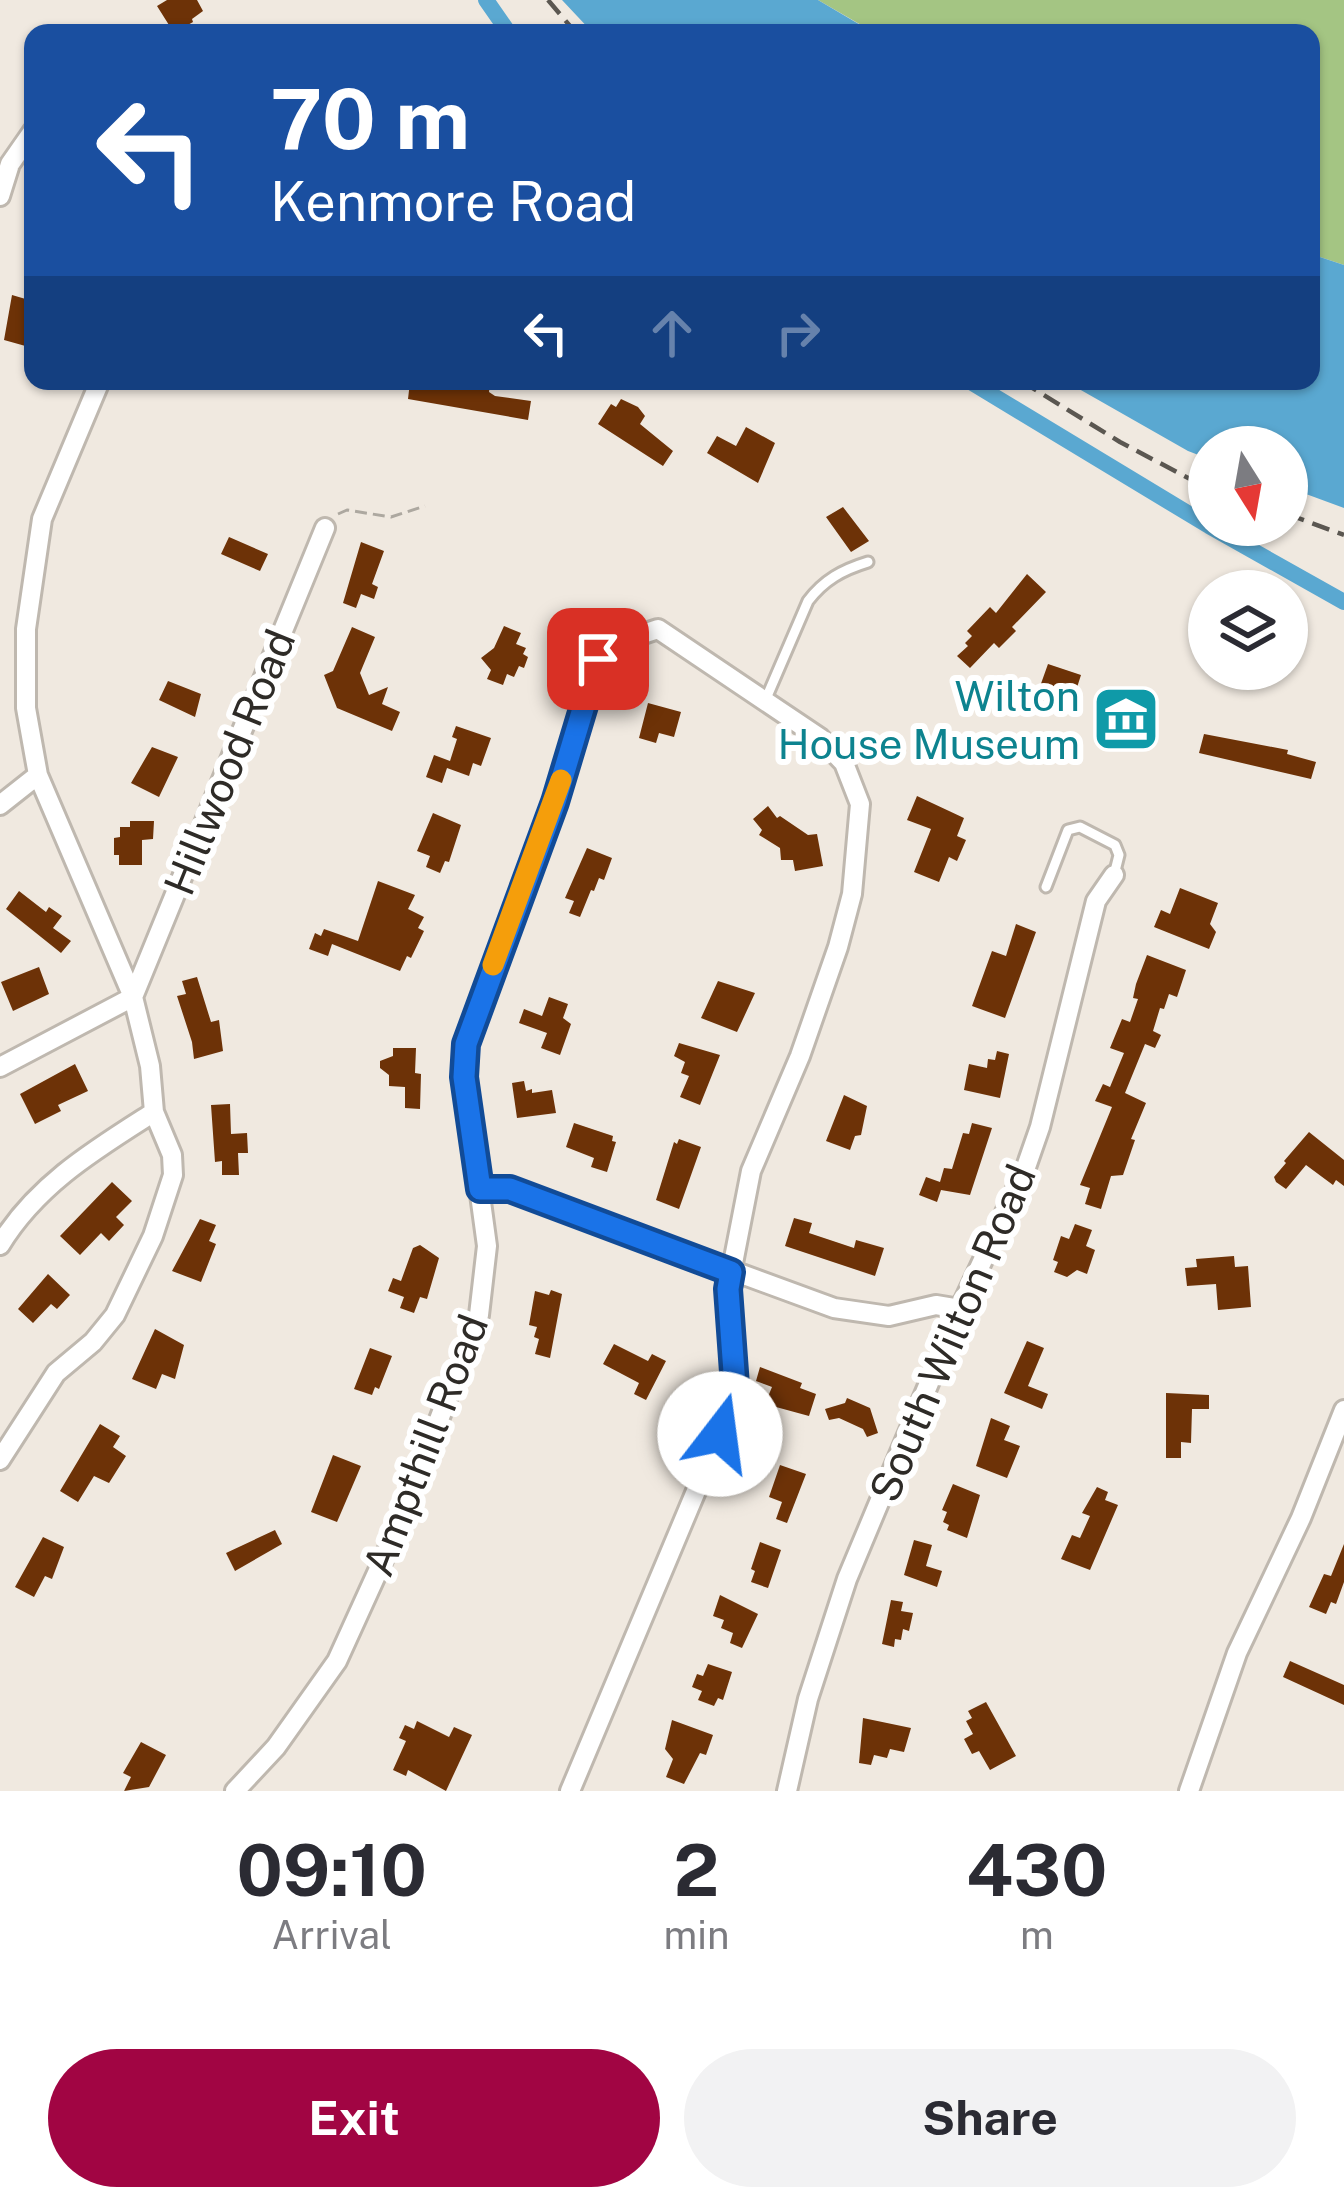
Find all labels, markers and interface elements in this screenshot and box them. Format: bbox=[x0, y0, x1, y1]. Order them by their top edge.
text: 70 m bbox=[270, 69, 470, 168]
icon: left bbox=[72, 72, 228, 228]
text: Kenmore Road bbox=[270, 170, 636, 233]
icon: left bbox=[513, 300, 579, 366]
icon: ahead bbox=[639, 300, 705, 366]
icon: right bbox=[765, 300, 831, 366]
north arrow bbox=[1188, 426, 1308, 546]
map controls bbox=[1188, 426, 1308, 690]
button: layers bbox=[1188, 570, 1308, 690]
pin bbox=[547, 608, 649, 710]
street label: Hillwood Road bbox=[154, 622, 304, 902]
icon: arrive bbox=[565, 626, 631, 692]
place label: Wilton House Museum bbox=[778, 671, 1080, 768]
museum icon: Wilton House Museum bbox=[1091, 684, 1161, 754]
street label: South Wilton Road bbox=[859, 1157, 1045, 1509]
street label: Ampthill Road bbox=[353, 1307, 497, 1583]
position arrow bbox=[657, 1371, 783, 1497]
text: 09:10 bbox=[237, 1828, 427, 1912]
text: 2 bbox=[674, 1828, 719, 1912]
text: 430 bbox=[966, 1828, 1107, 1912]
text: Arrival bbox=[271, 1912, 392, 1958]
text: min bbox=[663, 1912, 730, 1958]
text: m bbox=[1020, 1912, 1054, 1958]
button: Exit bbox=[48, 2049, 660, 2187]
button: Share bbox=[684, 2049, 1296, 2187]

